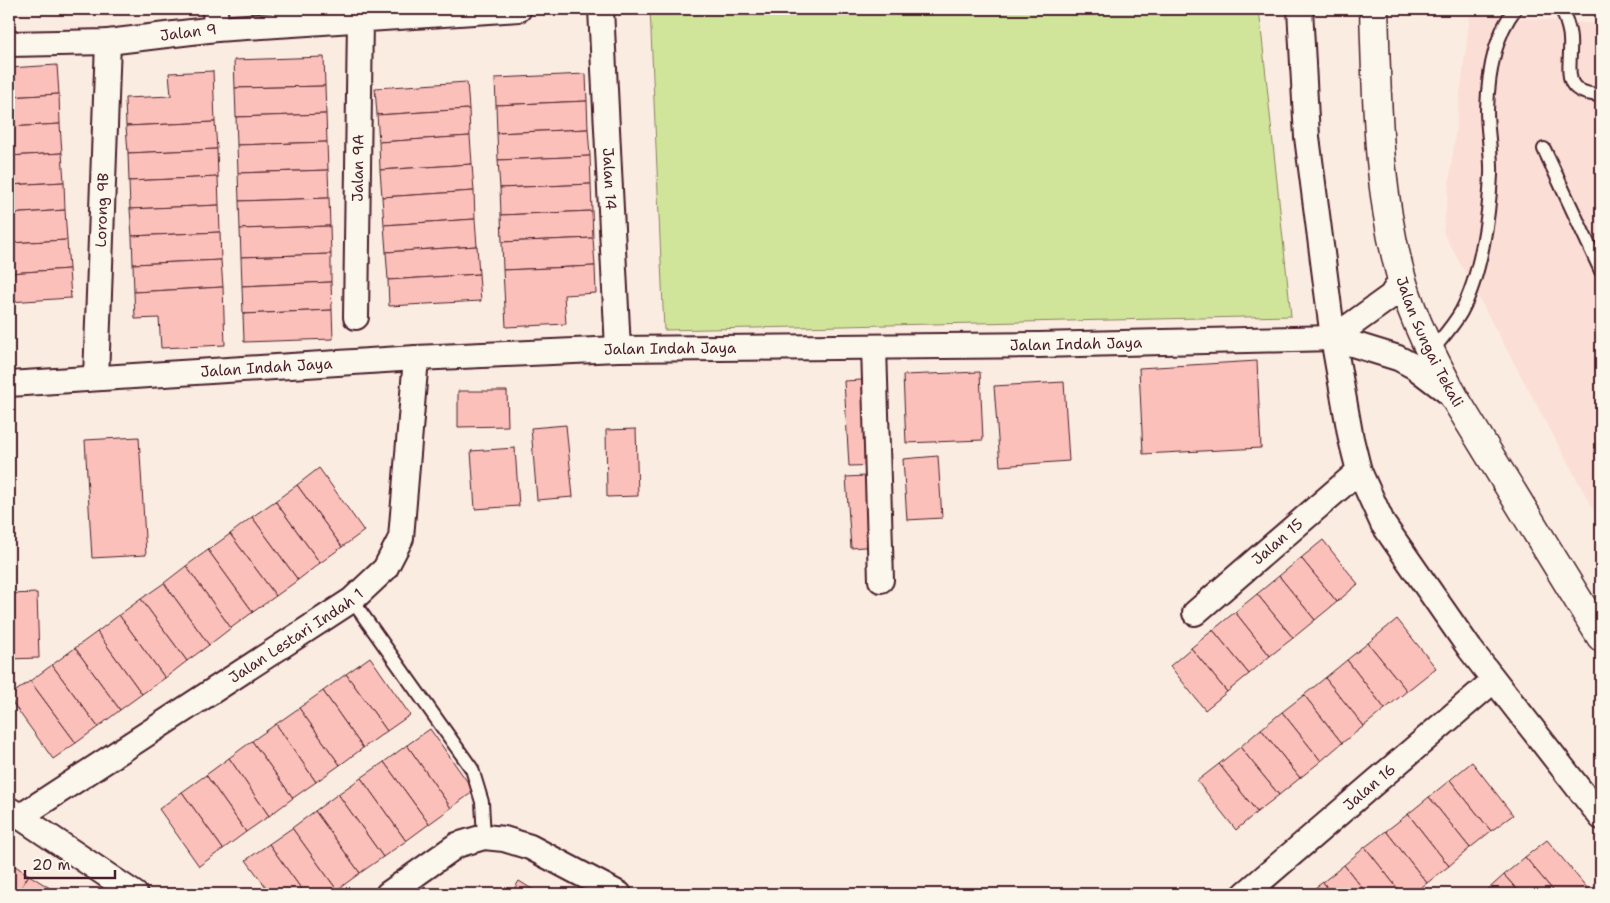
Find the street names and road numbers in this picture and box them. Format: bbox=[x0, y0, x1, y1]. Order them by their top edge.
street label: Jalan 9 bbox=[159, 19, 218, 46]
street label: Jalan 9A bbox=[348, 134, 368, 202]
street label: Jalan 14 bbox=[598, 147, 621, 210]
street label: Lorong 9B bbox=[91, 172, 113, 248]
street label: Jalan Sungai Tekali bbox=[1392, 274, 1468, 411]
street label: Jalan Indah Jaya bbox=[1010, 333, 1143, 355]
street label: Jalan Indah Jaya bbox=[603, 338, 737, 360]
street label: Jalan Indah Jaya bbox=[200, 353, 334, 382]
street label: Jalan 15 bbox=[1248, 514, 1307, 569]
street label: Jalan Lestari Indah 1 bbox=[225, 584, 368, 688]
street label: Jalan 16 bbox=[1339, 759, 1400, 815]

